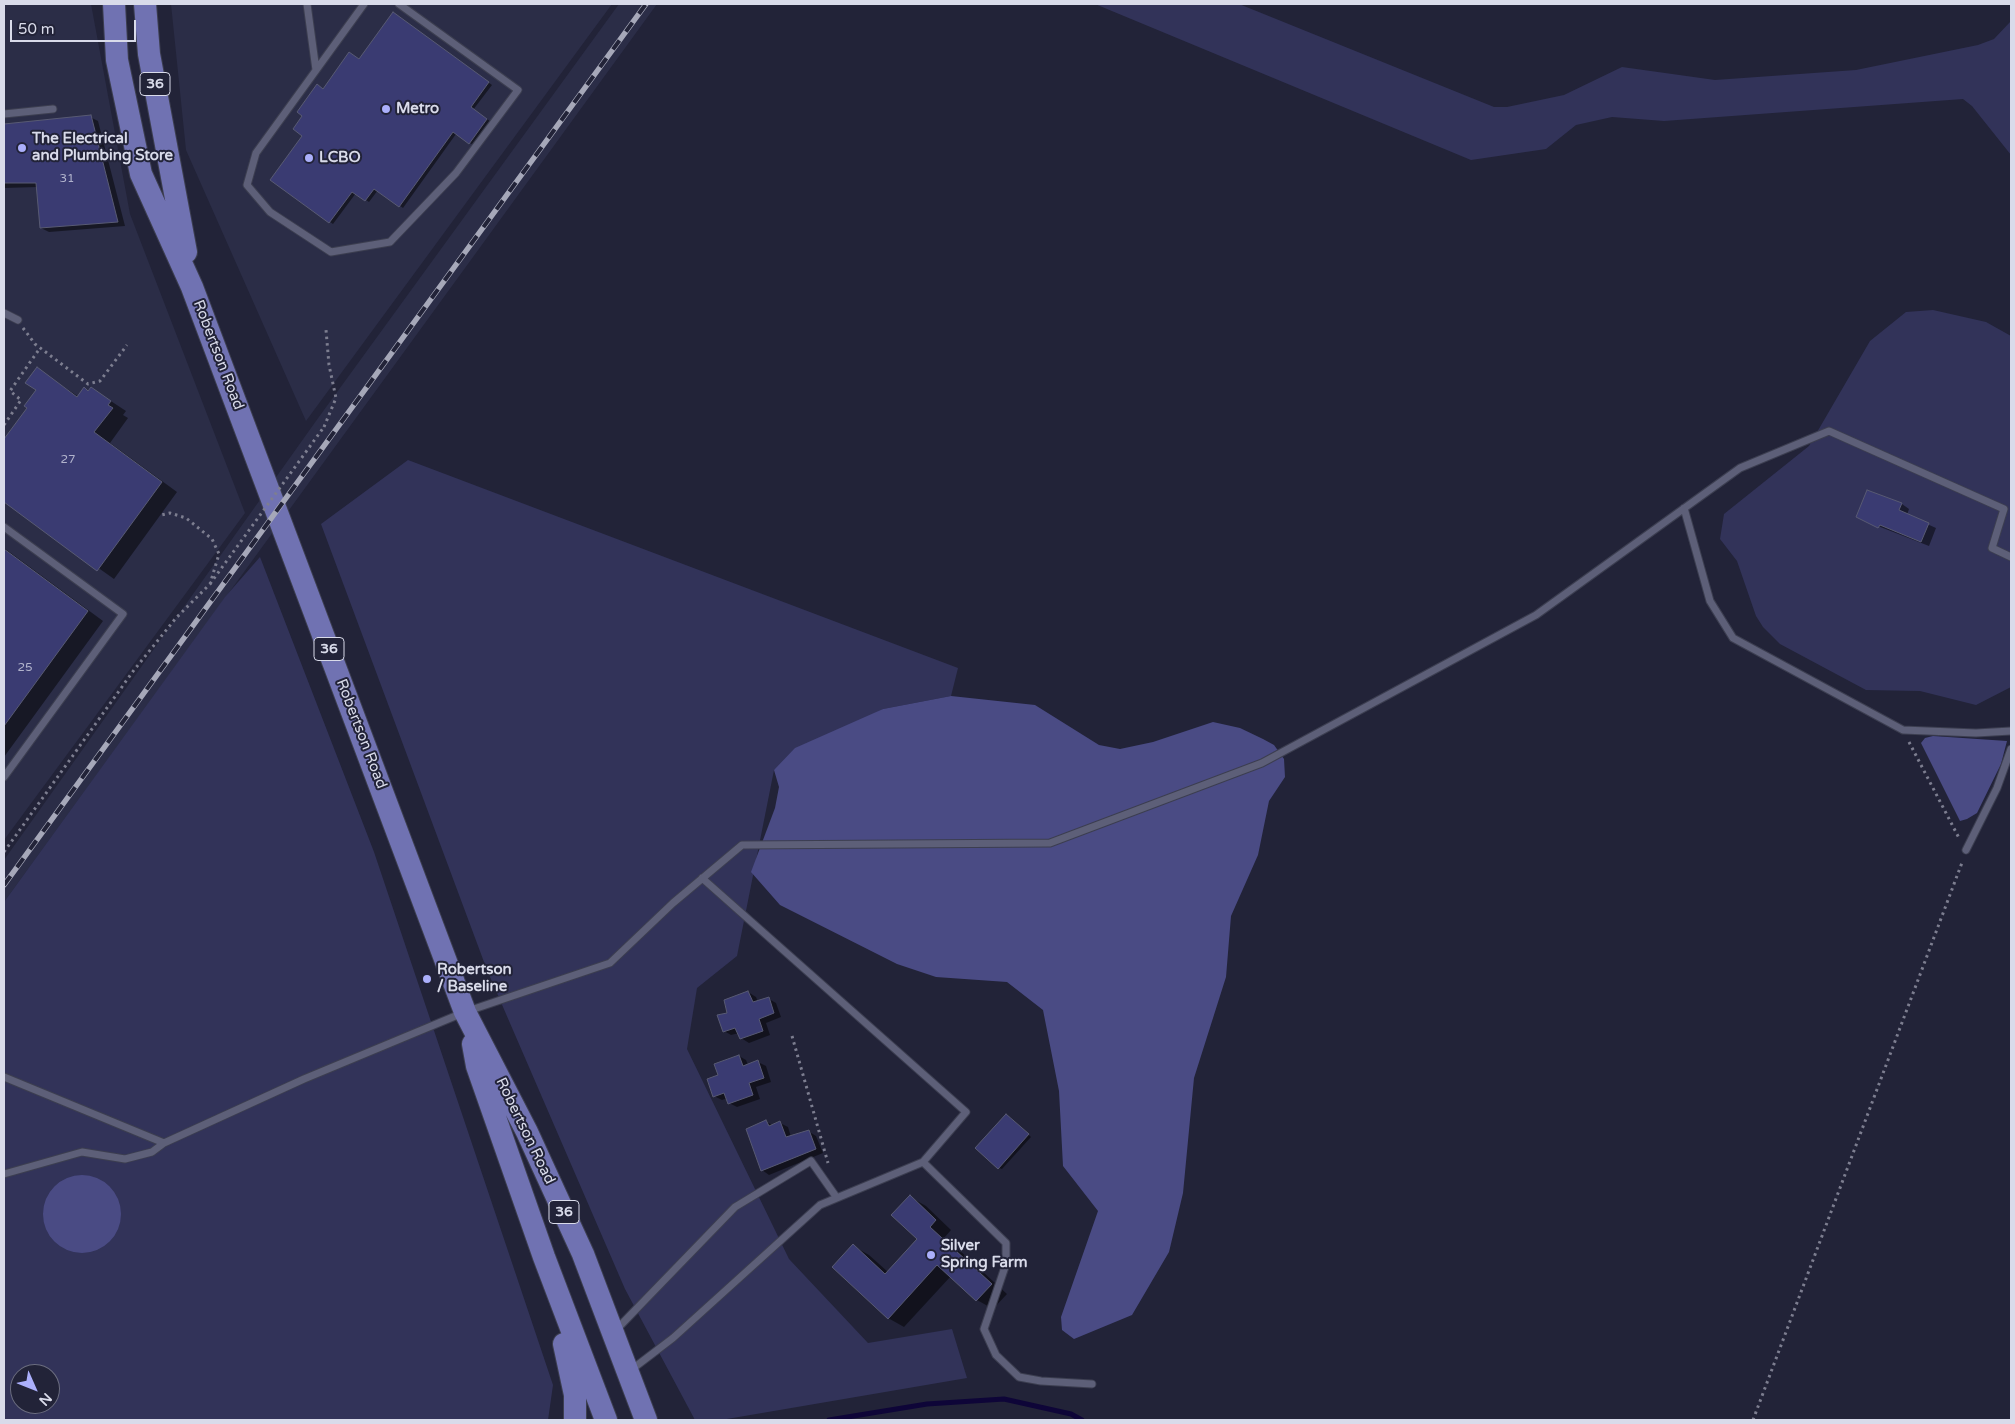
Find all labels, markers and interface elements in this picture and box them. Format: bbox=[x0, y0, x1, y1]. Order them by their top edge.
scale bar bbox=[12, 10, 139, 42]
text: 50 m bbox=[18, 20, 55, 38]
road number: 36 bbox=[140, 72, 170, 96]
place label: Metro bbox=[396, 100, 439, 118]
marker: Metro bbox=[380, 103, 392, 115]
place label: The Electrical and Plumbing Store bbox=[32, 130, 173, 165]
marker: The Electrical and Plumbing Store bbox=[16, 142, 28, 154]
place label: LCBO bbox=[319, 149, 361, 167]
marker: LCBO bbox=[303, 152, 315, 164]
house number: 31 bbox=[59, 172, 75, 186]
street label: Robertson Road bbox=[189, 297, 247, 413]
house number: 27 bbox=[60, 453, 76, 467]
road number: 36 bbox=[314, 638, 344, 661]
house number: 25 bbox=[17, 661, 33, 675]
street label: Robertson Road bbox=[332, 676, 390, 792]
place label: Robertson / Baseline bbox=[437, 961, 512, 996]
marker: Robertson / Baseline bbox=[421, 973, 433, 985]
street label: Robertson Road bbox=[491, 1075, 559, 1187]
road number: 36 bbox=[549, 1200, 579, 1224]
place label: Silver Spring Farm bbox=[941, 1237, 1027, 1272]
marker: Silver Spring Farm bbox=[925, 1249, 937, 1261]
north arrow bbox=[10, 1364, 60, 1414]
text: N bbox=[35, 1389, 55, 1409]

